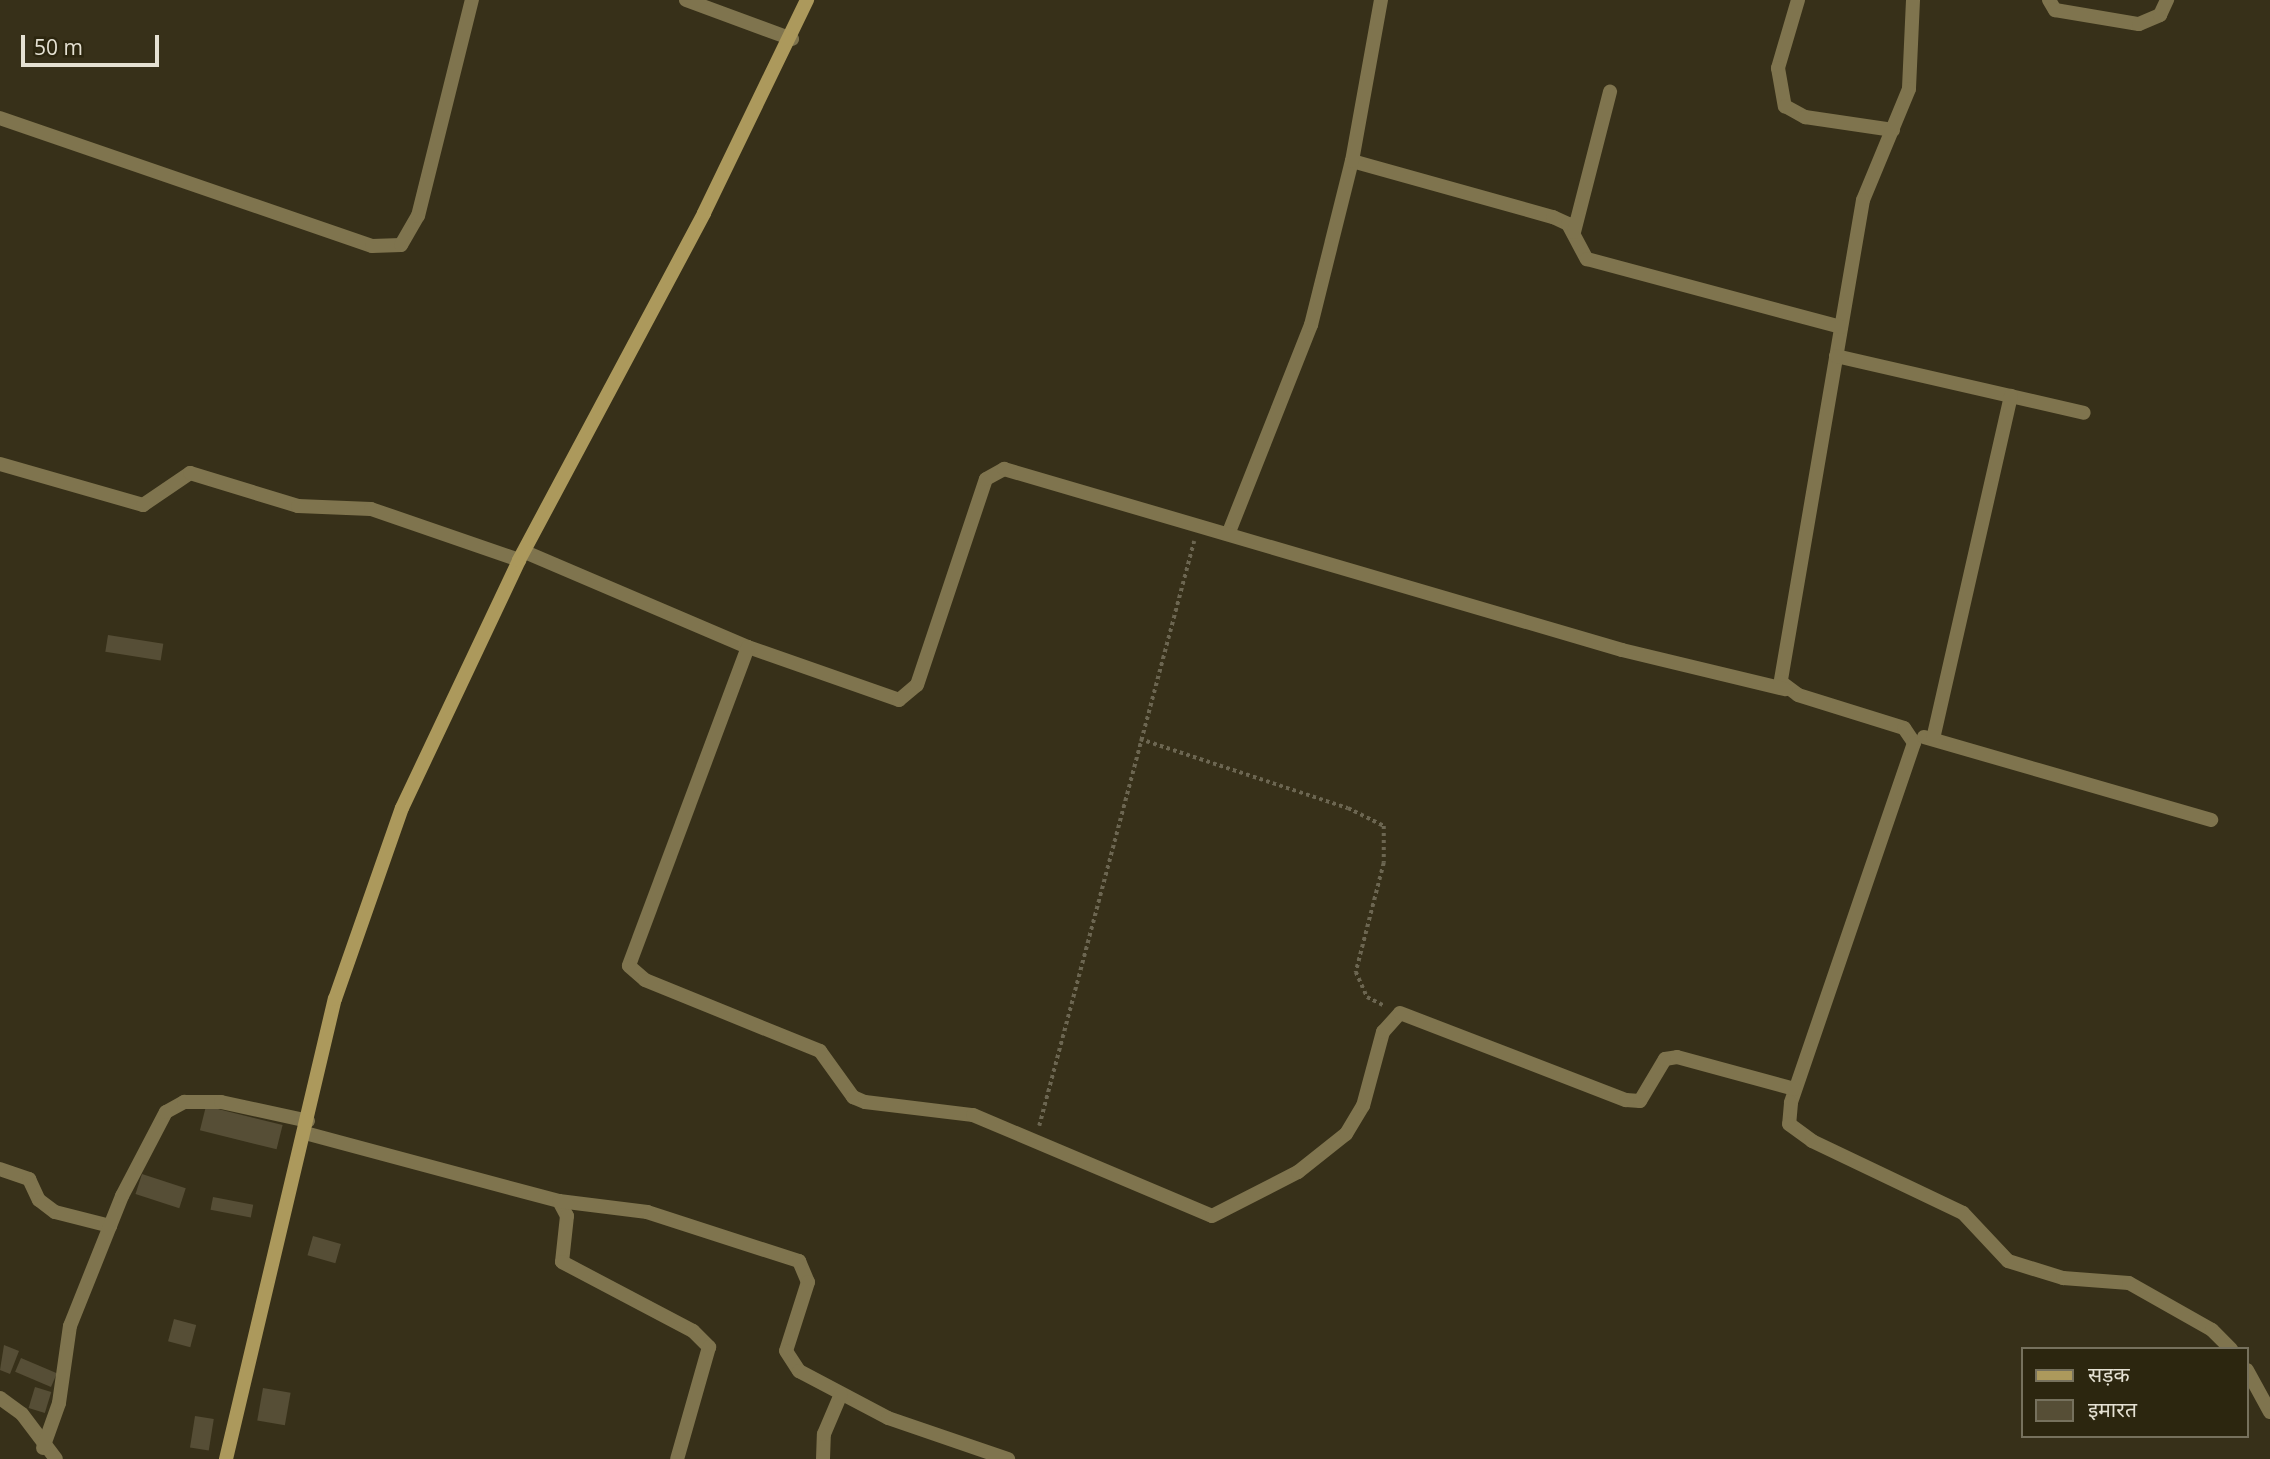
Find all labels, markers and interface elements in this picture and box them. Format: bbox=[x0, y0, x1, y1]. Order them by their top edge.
scale bar bbox=[24, 21, 163, 65]
text: 50 m bbox=[34, 33, 83, 61]
legend bbox=[2022, 1347, 2249, 1438]
text: सड़क bbox=[2088, 1360, 2130, 1388]
text: इमारत bbox=[2088, 1395, 2137, 1423]

